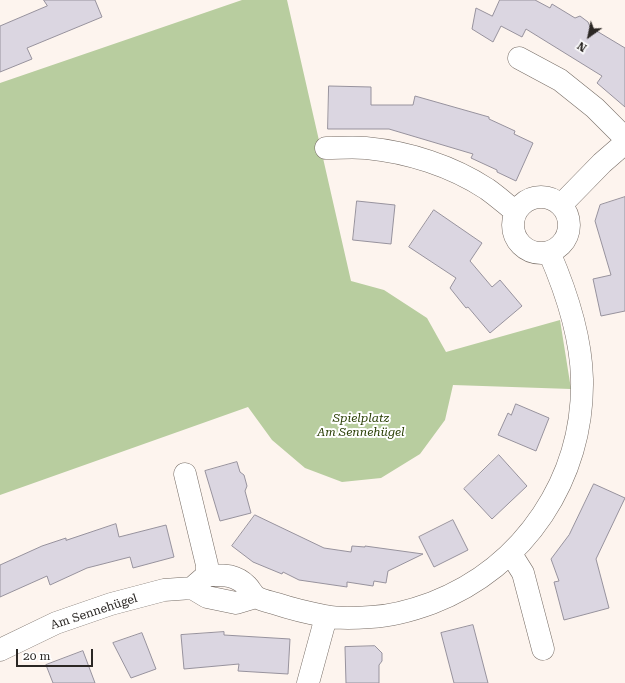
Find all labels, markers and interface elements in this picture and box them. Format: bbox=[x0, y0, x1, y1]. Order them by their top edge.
north arrow bbox=[569, 16, 609, 56]
text: N bbox=[575, 39, 589, 54]
park label: Spielplatz Am Sennehügel bbox=[317, 411, 405, 439]
street label: Am Sennehügel bbox=[49, 591, 139, 633]
scale bar bbox=[18, 641, 95, 667]
text: 20 m bbox=[23, 649, 50, 663]

